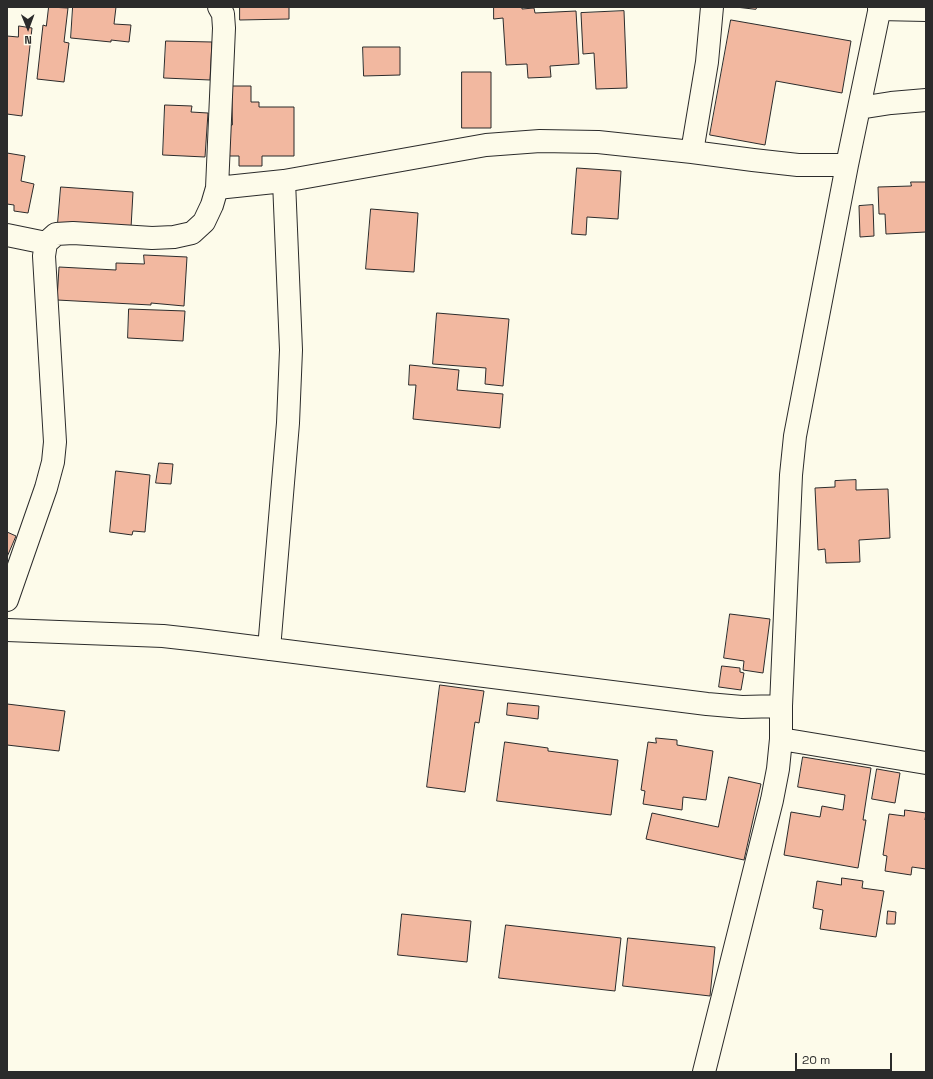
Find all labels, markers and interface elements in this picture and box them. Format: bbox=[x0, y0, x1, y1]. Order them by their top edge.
north arrow bbox=[8, 8, 48, 48]
text: N bbox=[24, 33, 32, 47]
scale bar bbox=[797, 1045, 894, 1071]
text: 20 m bbox=[802, 1052, 830, 1068]

